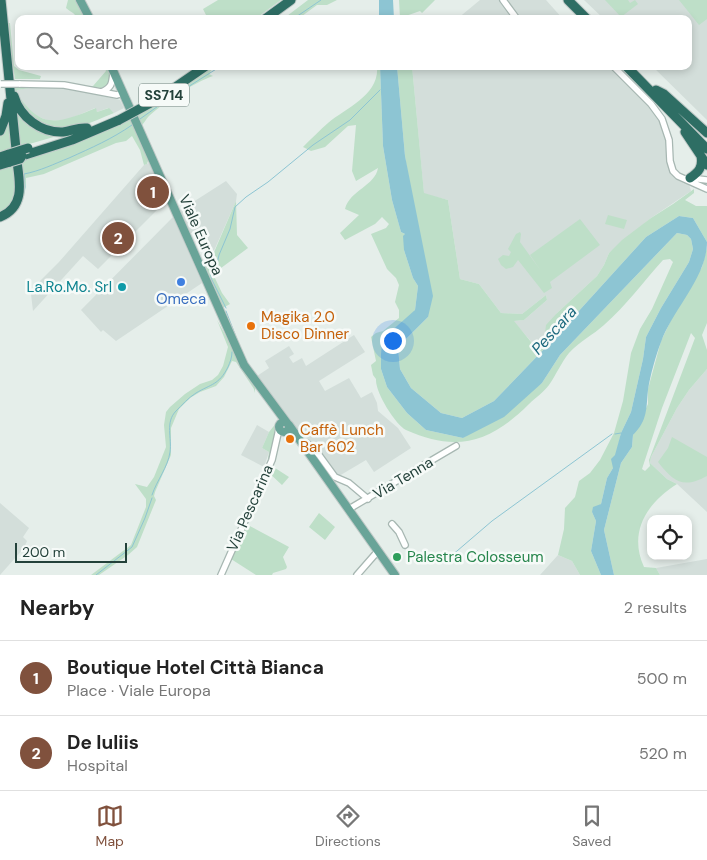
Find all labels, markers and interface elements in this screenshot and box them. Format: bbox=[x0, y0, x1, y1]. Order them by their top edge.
search box bbox=[15, 15, 692, 70]
icon: search bbox=[33, 29, 61, 57]
text: Search here bbox=[73, 30, 178, 55]
road number: SS714 bbox=[139, 84, 189, 106]
pin: 1 bbox=[137, 173, 169, 211]
street label: Viale Europa bbox=[174, 191, 228, 279]
pin: 2 bbox=[102, 219, 134, 257]
marker: Omeca bbox=[175, 276, 187, 288]
place label: La.Ro.Mo. Srl bbox=[27, 277, 112, 297]
marker: La.Ro.Mo. Srl bbox=[116, 281, 128, 293]
place label: Omeca bbox=[156, 289, 206, 309]
water label: Pescara bbox=[527, 301, 582, 359]
place label: Magika 2.0 Disco Dinner bbox=[261, 307, 350, 344]
marker: Magika 2.0 Disco Dinner bbox=[245, 320, 257, 332]
your location bbox=[380, 328, 406, 354]
place label: Caffè Lunch Bar 602 bbox=[300, 420, 384, 457]
marker: Caffè Lunch Bar 602 bbox=[284, 433, 296, 445]
street label: Via Tenna bbox=[369, 452, 437, 504]
street label: Via Pescarina bbox=[222, 462, 278, 554]
map controls bbox=[647, 515, 692, 560]
button: locate bbox=[647, 515, 692, 560]
scale bar bbox=[15, 540, 128, 563]
text: 200 m bbox=[22, 543, 65, 561]
place label: Palestra Colosseum bbox=[407, 547, 544, 567]
marker: Palestra Colosseum bbox=[391, 551, 403, 563]
text: Nearby bbox=[20, 594, 94, 622]
text: 2 results bbox=[624, 597, 687, 618]
text: Boutique Hotel Città Bianca bbox=[67, 655, 324, 680]
text: 1 bbox=[33, 668, 39, 689]
text: 500 m bbox=[637, 668, 687, 689]
text: Place · Viale Europa bbox=[67, 680, 211, 701]
text: De Iuliis bbox=[67, 730, 139, 755]
text: 2 bbox=[31, 743, 41, 764]
text: 520 m bbox=[639, 743, 687, 764]
text: Hospital bbox=[67, 755, 128, 776]
tab: Map bbox=[96, 802, 124, 850]
tab: Directions bbox=[315, 802, 381, 850]
tab: Saved bbox=[572, 802, 611, 850]

